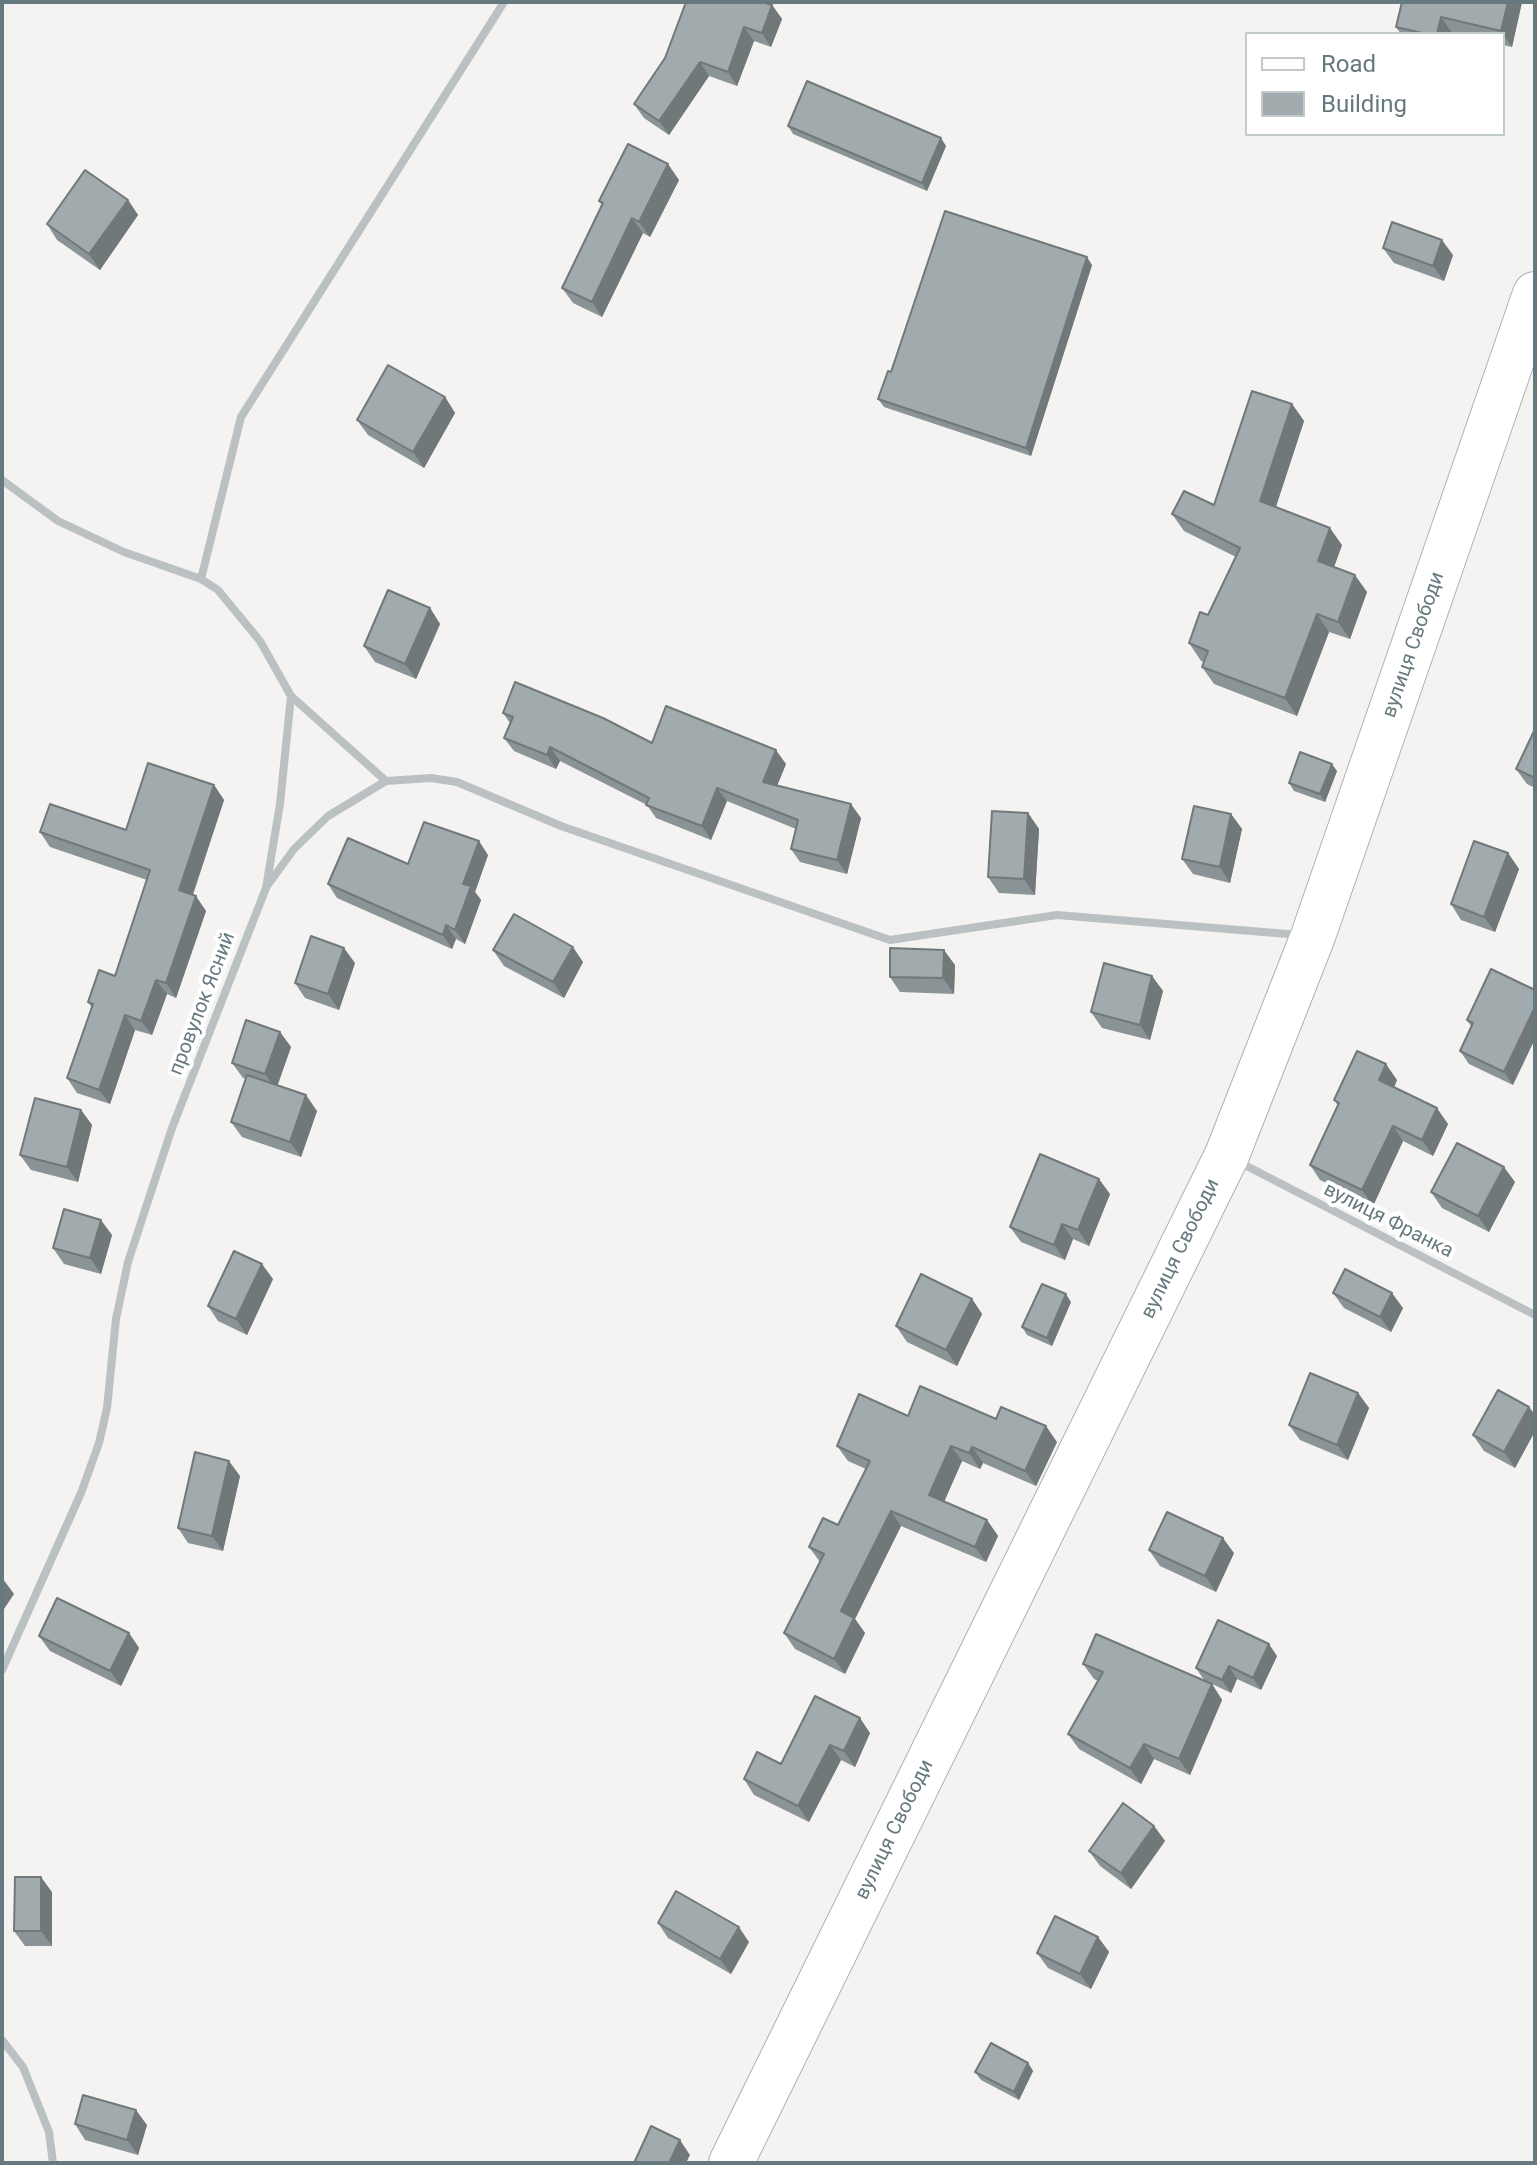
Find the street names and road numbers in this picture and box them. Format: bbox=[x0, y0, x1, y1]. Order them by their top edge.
street label: вулиця Свободи bbox=[1378, 569, 1450, 721]
street label: провулок Ясний bbox=[165, 929, 241, 1079]
street label: вулиця Свободи bbox=[1137, 1175, 1225, 1323]
street label: вулиця Франка bbox=[1319, 1178, 1457, 1264]
street label: вулиця Свободи bbox=[851, 1756, 939, 1904]

